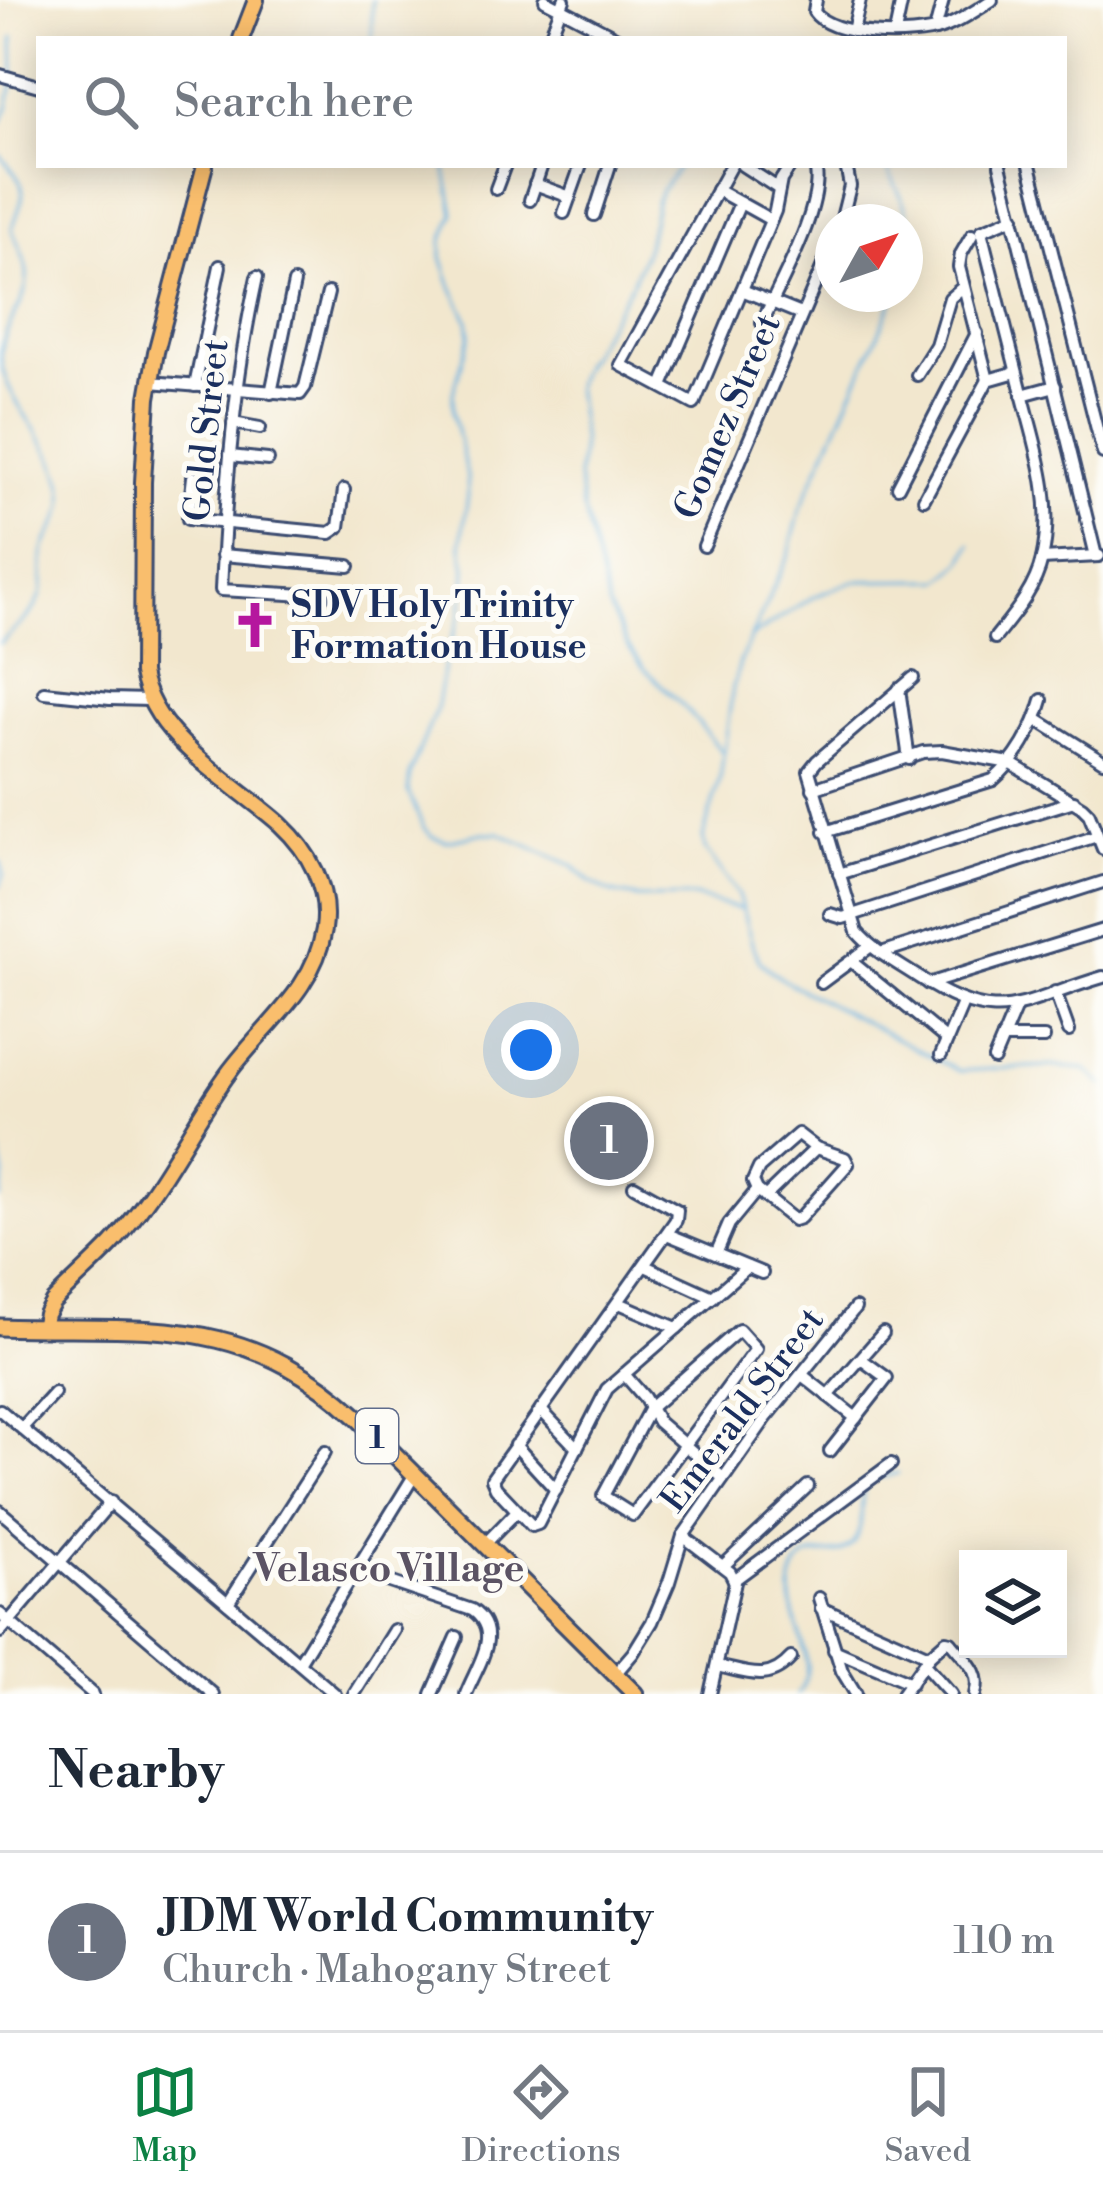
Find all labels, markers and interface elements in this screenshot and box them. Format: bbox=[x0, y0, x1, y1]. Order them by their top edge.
search box bbox=[36, 36, 1067, 168]
icon: search bbox=[78, 69, 144, 135]
text: Search here bbox=[174, 74, 414, 131]
north arrow bbox=[815, 204, 923, 312]
street label: Gomez Street bbox=[665, 307, 792, 527]
street label: Gold Street bbox=[176, 337, 239, 524]
place label: SDV Holy Trinity Formation House bbox=[291, 584, 587, 670]
church icon: SDV Holy Trinity Formation House bbox=[230, 600, 280, 650]
your location bbox=[501, 1020, 561, 1080]
pin: 1 bbox=[570, 1096, 648, 1186]
street label: Emerald Street bbox=[651, 1299, 835, 1522]
road number: 1 bbox=[356, 1409, 398, 1463]
district label: Velasco Village bbox=[253, 1545, 524, 1594]
map controls bbox=[959, 1550, 1067, 1658]
button: layers bbox=[959, 1550, 1067, 1658]
text: Nearby bbox=[48, 1740, 224, 1804]
text: JDM World Community bbox=[162, 1889, 654, 1946]
text: 1 bbox=[78, 1917, 96, 1966]
text: 110 m bbox=[953, 1917, 1055, 1966]
text: Church · Mahogany Street bbox=[162, 1946, 611, 1995]
tab: Map bbox=[132, 2059, 198, 2172]
tab: Directions bbox=[462, 2059, 621, 2172]
tab: Saved bbox=[884, 2059, 971, 2172]

